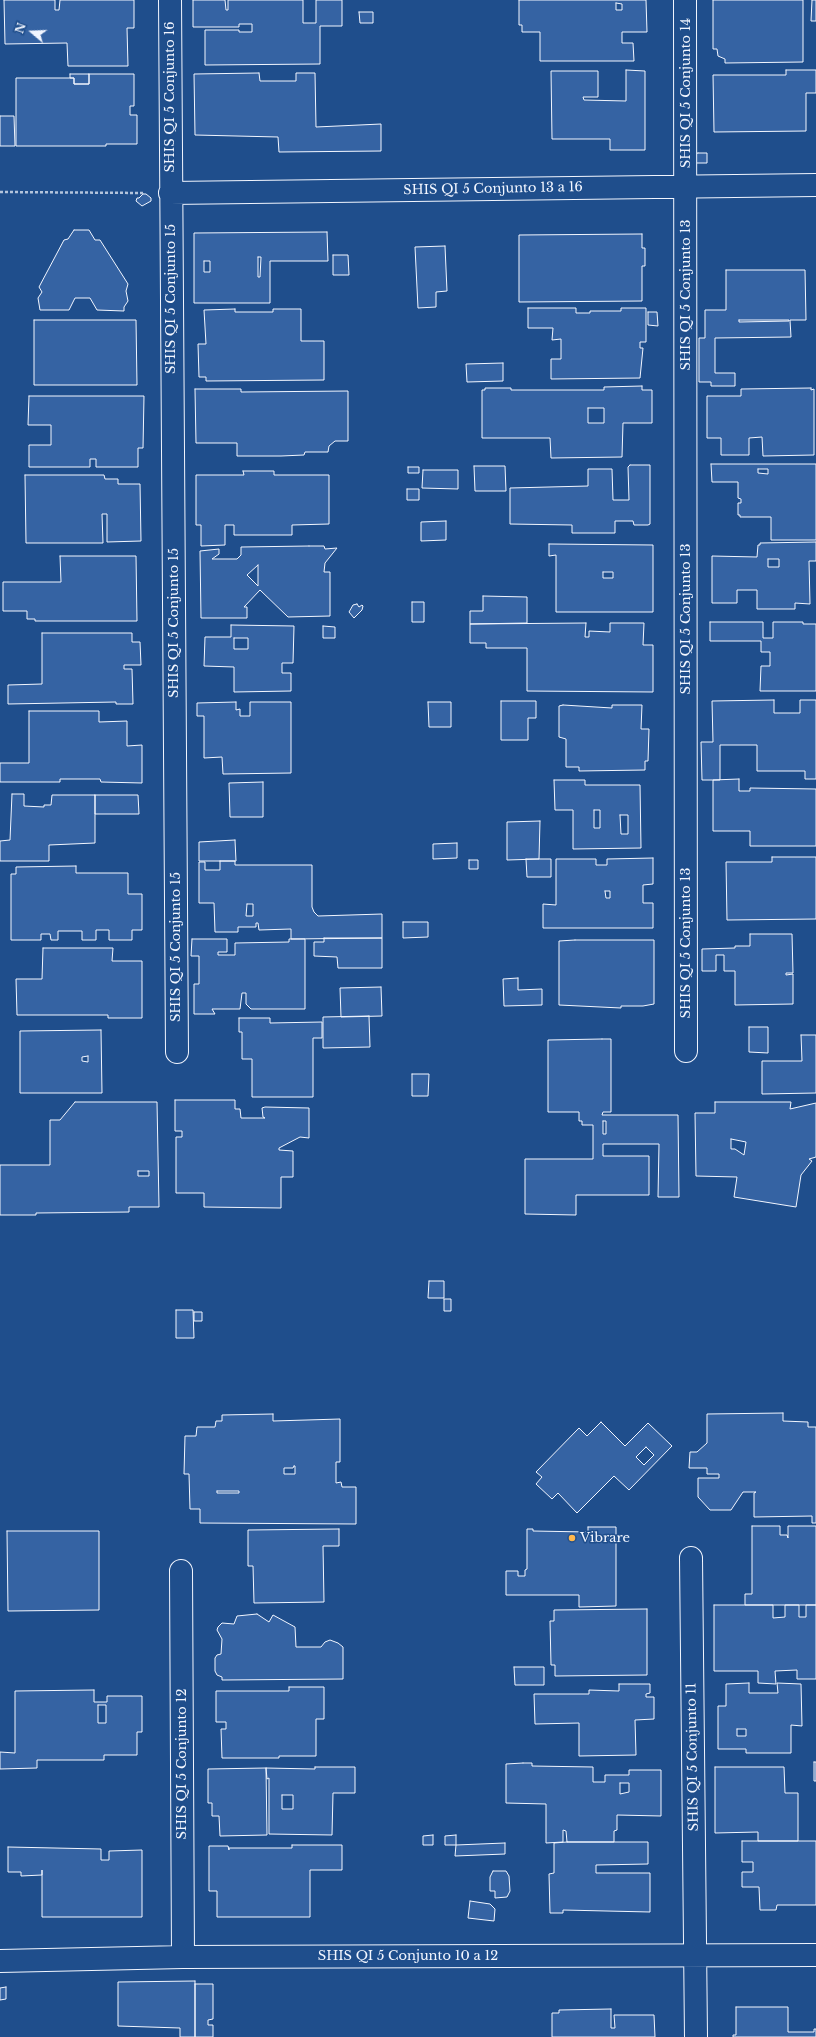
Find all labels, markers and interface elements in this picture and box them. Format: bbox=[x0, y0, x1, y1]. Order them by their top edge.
north arrow bbox=[12, 12, 52, 52]
street label: SHIS QI 5 Conjunto 14 bbox=[678, 18, 694, 168]
text: N bbox=[12, 21, 29, 35]
street label: SHIS QI 5 Conjunto 16 bbox=[162, 21, 178, 173]
street label: SHIS QI 5 Conjunto 13 a 16 bbox=[403, 180, 583, 198]
street label: SHIS QI 5 Conjunto 13 bbox=[678, 220, 694, 370]
street label: SHIS QI 5 Conjunto 15 bbox=[163, 224, 179, 374]
street label: SHIS QI 5 Conjunto 13 bbox=[678, 544, 694, 694]
street label: SHIS QI 5 Conjunto 15 bbox=[166, 548, 182, 698]
street label: SHIS QI 5 Conjunto 13 bbox=[678, 868, 694, 1018]
street label: SHIS QI 5 Conjunto 15 bbox=[168, 872, 184, 1022]
place label: Vibrare bbox=[580, 1530, 630, 1546]
marker: Vibrare bbox=[567, 1533, 577, 1543]
street label: SHIS QI 5 Conjunto 11 bbox=[684, 1683, 702, 1831]
street label: SHIS QI 5 Conjunto 12 bbox=[174, 1689, 190, 1839]
street label: SHIS QI 5 Conjunto 10 a 12 bbox=[318, 1948, 498, 1964]

